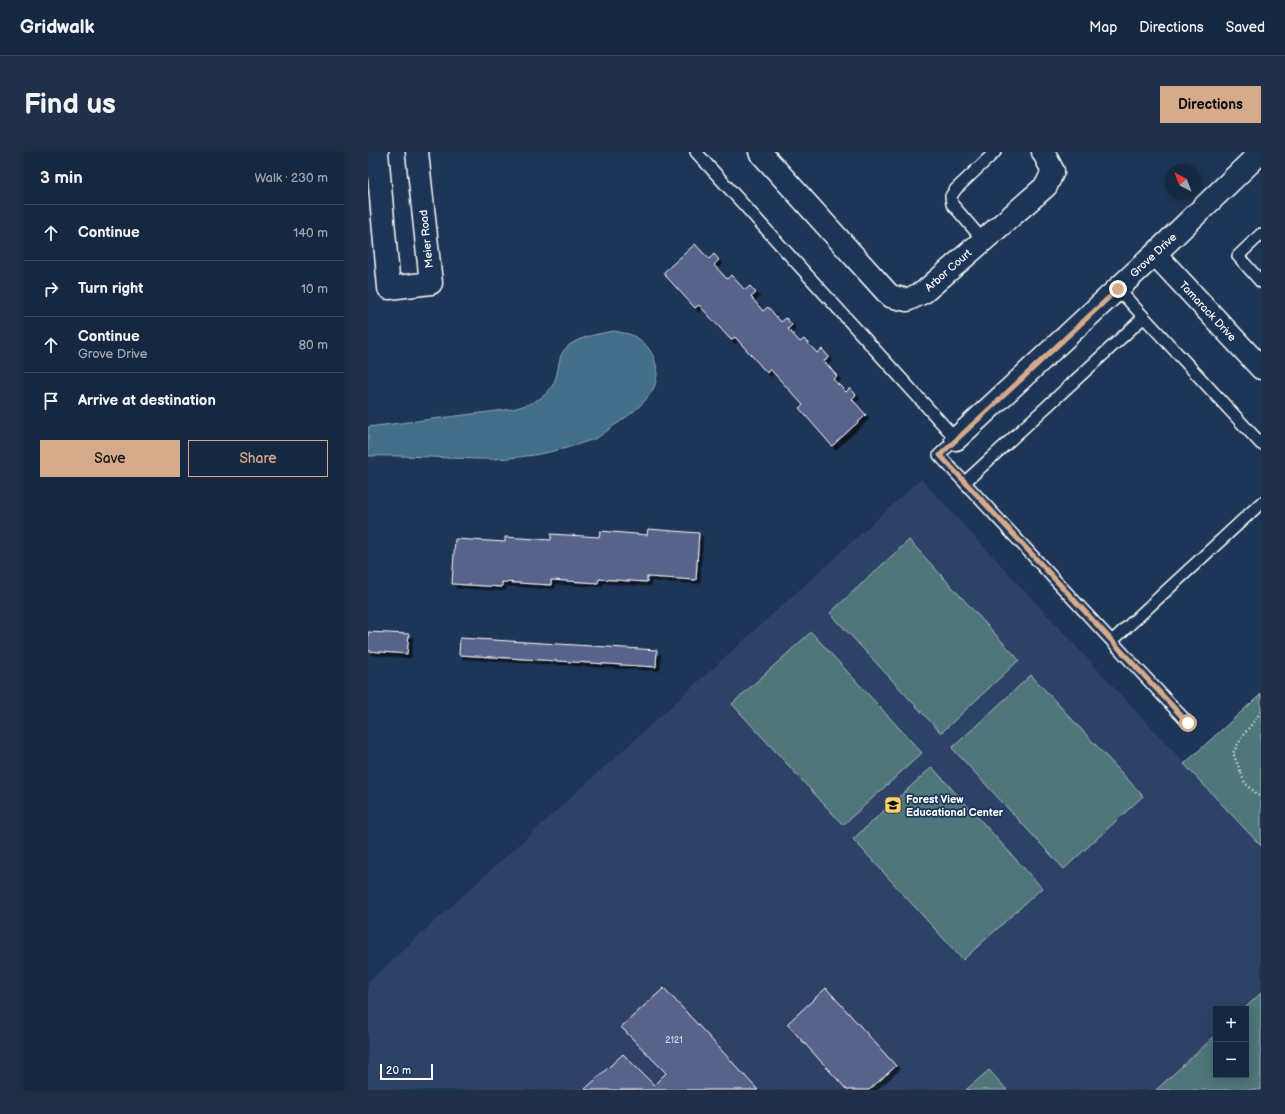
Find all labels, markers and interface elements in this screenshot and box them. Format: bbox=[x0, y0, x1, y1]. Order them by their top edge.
text: Gridwalk bbox=[20, 16, 95, 39]
text: Map bbox=[1089, 19, 1117, 36]
text: Directions bbox=[1139, 19, 1204, 36]
text: Saved bbox=[1226, 19, 1265, 36]
button: Directions bbox=[1160, 86, 1261, 123]
text: Find us bbox=[24, 88, 116, 121]
north arrow bbox=[1165, 164, 1201, 200]
text: 3 min bbox=[40, 168, 83, 188]
text: Walk · 230 m bbox=[254, 170, 328, 186]
street label: Meier Road bbox=[417, 209, 436, 269]
icon: ahead bbox=[40, 222, 62, 244]
text: Continue bbox=[78, 223, 140, 242]
text: 140 m bbox=[293, 225, 328, 241]
street label: Grove Drive bbox=[1127, 230, 1180, 280]
street label: Arbor Court bbox=[922, 246, 975, 294]
icon: right bbox=[40, 278, 62, 300]
text: Turn right bbox=[78, 279, 143, 298]
street label: Tamarack Drive bbox=[1177, 279, 1239, 344]
route end bbox=[1109, 280, 1127, 298]
text: 10 m bbox=[301, 281, 328, 297]
text: Continue bbox=[78, 327, 140, 346]
icon: ahead bbox=[40, 334, 62, 356]
text: 80 m bbox=[299, 337, 328, 353]
text: Grove Drive bbox=[78, 346, 147, 362]
icon: arrive bbox=[40, 390, 62, 412]
text: Arrive at destination bbox=[78, 391, 216, 410]
button: Save bbox=[40, 440, 180, 477]
button: Share bbox=[188, 440, 328, 477]
route start bbox=[1179, 714, 1197, 732]
place label: Forest View Educational Center bbox=[906, 793, 1004, 819]
school or university icon: Forest View Educational Center bbox=[883, 795, 903, 815]
map controls bbox=[1213, 1006, 1249, 1078]
button: + bbox=[1213, 1006, 1249, 1042]
house number: 2121 bbox=[665, 1035, 683, 1046]
button: − bbox=[1213, 1042, 1249, 1078]
scale bar bbox=[380, 1062, 433, 1081]
text: 20 m bbox=[386, 1064, 411, 1077]

